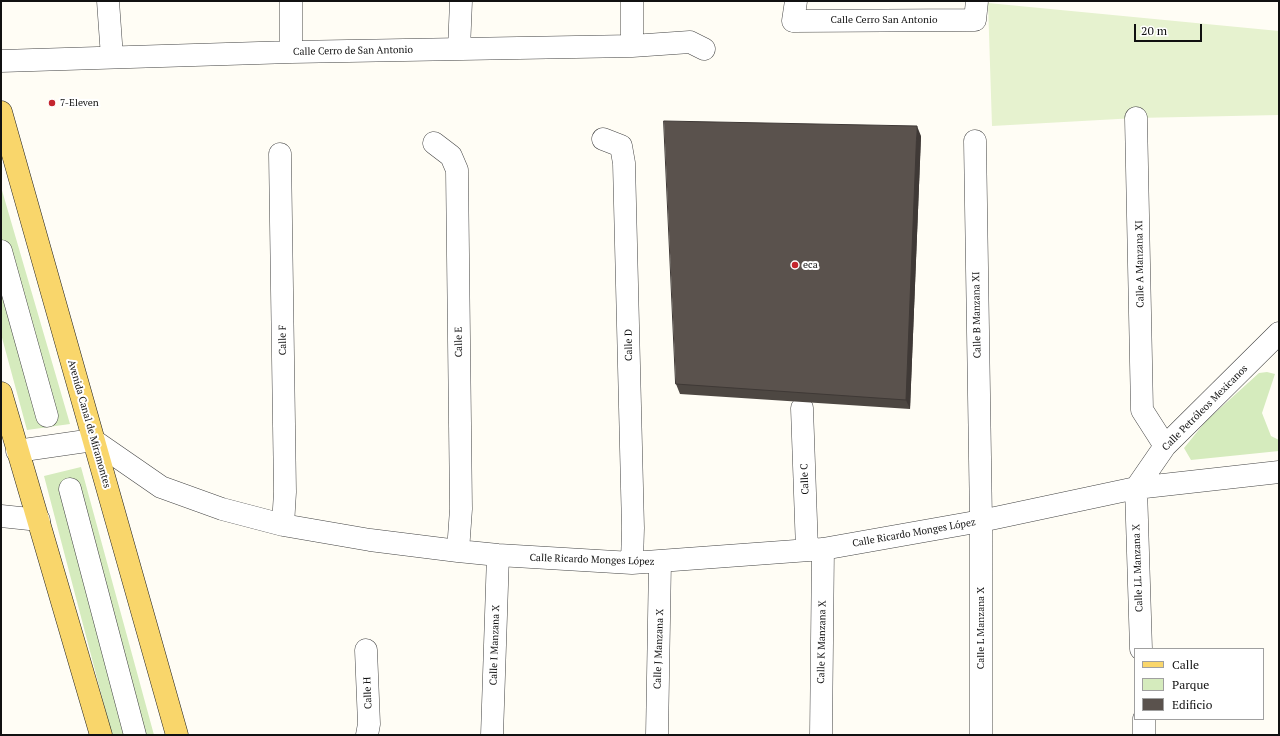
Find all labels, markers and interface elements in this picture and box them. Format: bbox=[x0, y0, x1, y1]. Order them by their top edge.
street label: Calle Cerro San Antonio bbox=[830, 14, 938, 26]
scale bar bbox=[1136, 16, 1204, 42]
text: 20 m bbox=[1141, 23, 1167, 38]
street label: Calle Cerro de San Antonio bbox=[293, 44, 413, 58]
place label: 7-Eleven bbox=[60, 97, 99, 109]
marker: 7-Eleven bbox=[47, 98, 57, 108]
street label: Calle A Manzana XI bbox=[1133, 220, 1147, 308]
place label: eca bbox=[803, 259, 818, 271]
marker: eca bbox=[790, 260, 800, 270]
street label: Calle B Manzana XI bbox=[970, 272, 984, 358]
street label: Calle F bbox=[277, 325, 289, 355]
street label: Calle E bbox=[453, 327, 465, 357]
street label: Calle D bbox=[623, 329, 635, 361]
street label: Avenida Canal de Miramontes bbox=[65, 359, 113, 489]
street label: Calle Petróleos Mexicanos bbox=[1160, 363, 1250, 453]
street label: Calle C bbox=[798, 463, 812, 495]
street label: Calle Ricardo Monges López bbox=[851, 516, 977, 550]
street label: Calle LL Manzana X bbox=[1130, 524, 1146, 612]
street label: Calle Ricardo Monges López bbox=[529, 552, 655, 568]
street label: Calle L Manzana X bbox=[975, 587, 987, 669]
street label: Calle K Manzana X bbox=[815, 600, 829, 684]
street label: Calle I Manzana X bbox=[488, 605, 502, 685]
street label: Calle J Manzana X bbox=[652, 609, 666, 689]
legend bbox=[1134, 648, 1264, 720]
text: Calle bbox=[1172, 657, 1199, 672]
street label: Calle H bbox=[361, 677, 375, 709]
text: Parque bbox=[1172, 677, 1209, 692]
text: Edificio bbox=[1172, 697, 1212, 712]

